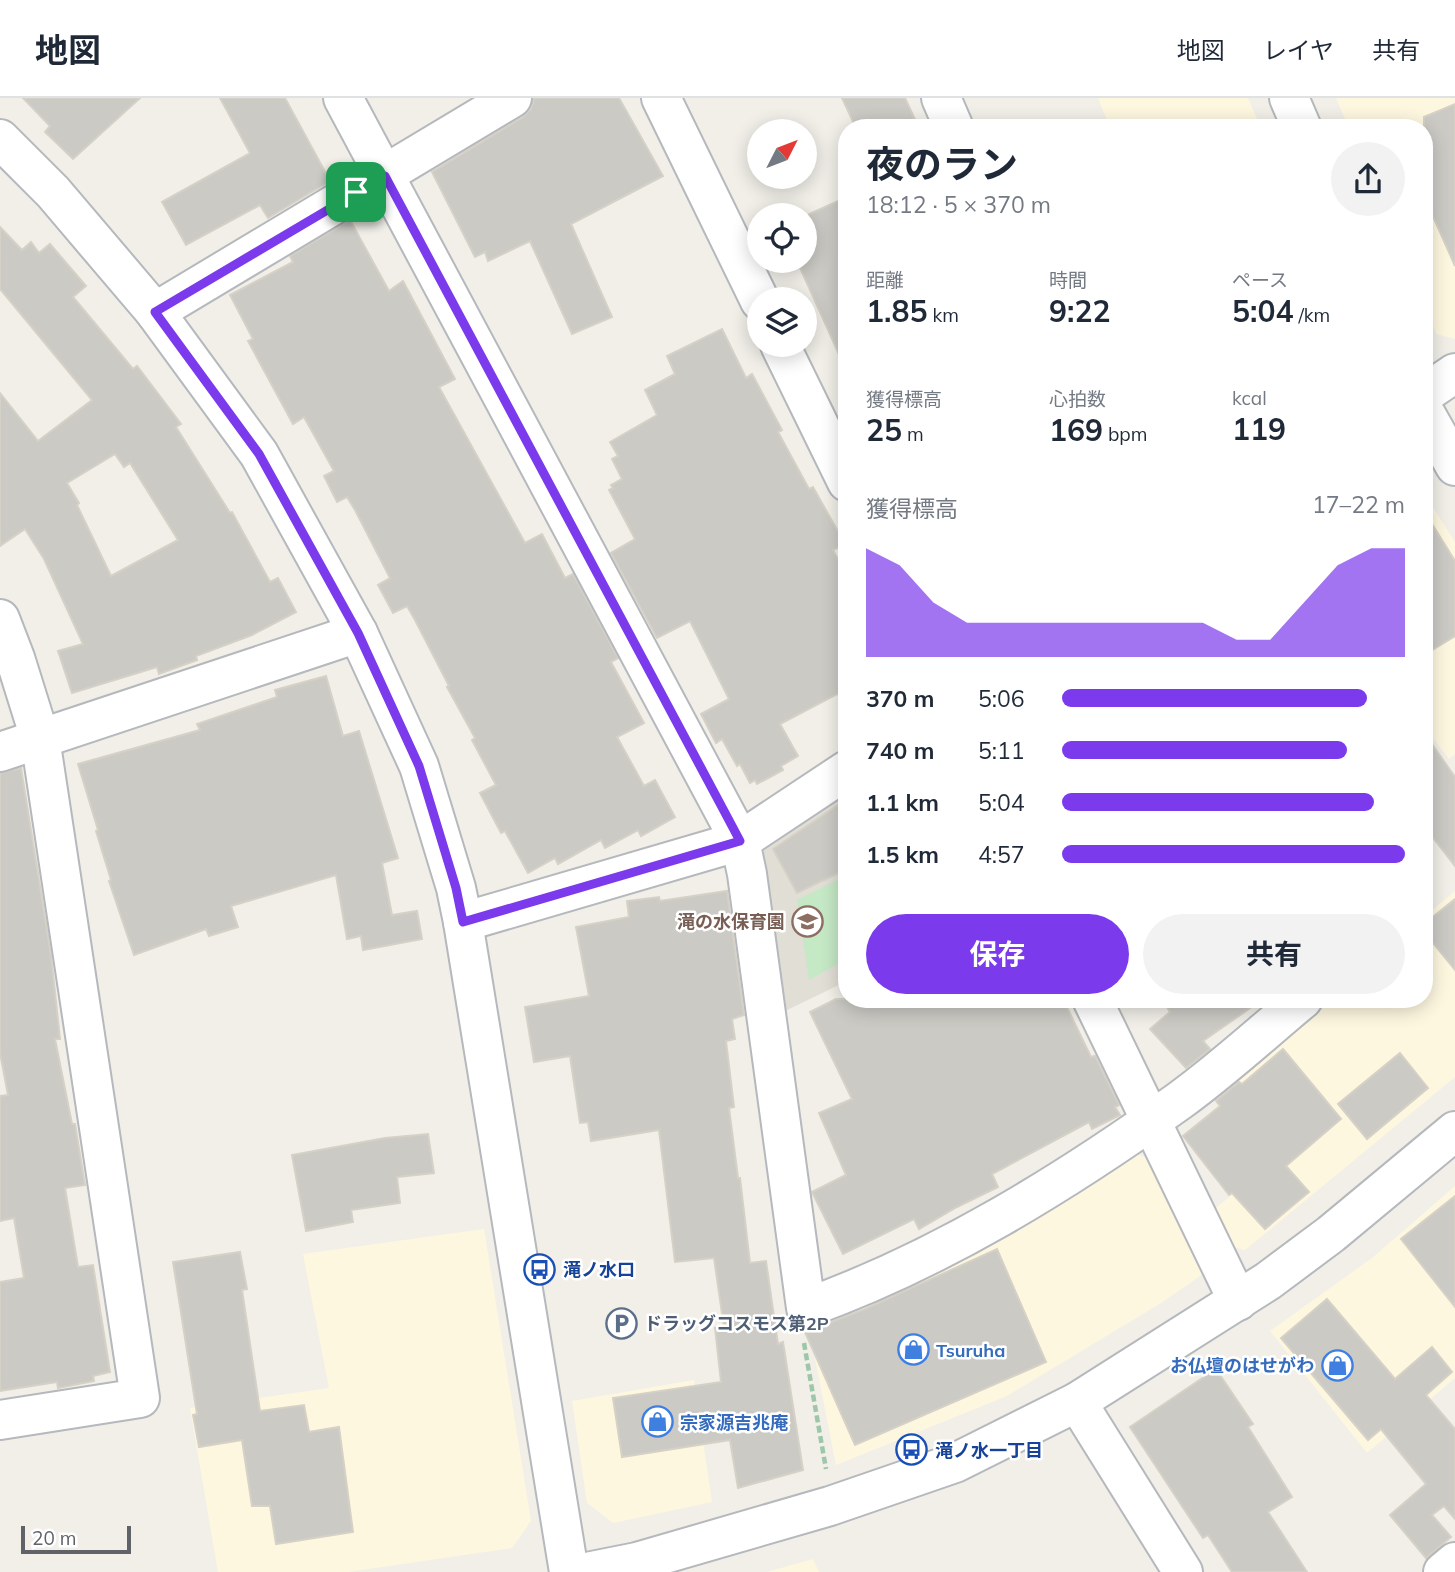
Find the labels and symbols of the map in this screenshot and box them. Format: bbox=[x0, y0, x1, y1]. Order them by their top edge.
north arrow bbox=[747, 119, 817, 189]
pin bbox=[326, 162, 386, 222]
school or university icon: 滝の水保育園 bbox=[791, 904, 825, 938]
place label: 滝の水保育園 bbox=[677, 910, 785, 933]
bus stop icon: 滝ノ水口 bbox=[523, 1252, 557, 1286]
place label: 滝ノ水口 bbox=[563, 1258, 635, 1281]
parking icon: ドラッグコスモス第2P bbox=[604, 1306, 638, 1340]
place label: ドラッグコスモス第2P bbox=[644, 1312, 829, 1335]
shop icon: Tsuruha bbox=[896, 1333, 930, 1367]
place label: Tsuruha bbox=[936, 1339, 1005, 1362]
shop icon: お仏壇のはせがわ bbox=[1320, 1348, 1354, 1382]
place label: お仏壇のはせがわ bbox=[1170, 1354, 1314, 1377]
shop icon: 宗家源吉兆庵 bbox=[640, 1405, 674, 1439]
place label: 宗家源吉兆庵 bbox=[680, 1411, 788, 1434]
bus stop icon: 滝ノ水一丁目 bbox=[895, 1433, 929, 1467]
place label: 滝ノ水一丁目 bbox=[935, 1439, 1043, 1462]
scale bar bbox=[21, 1523, 131, 1555]

